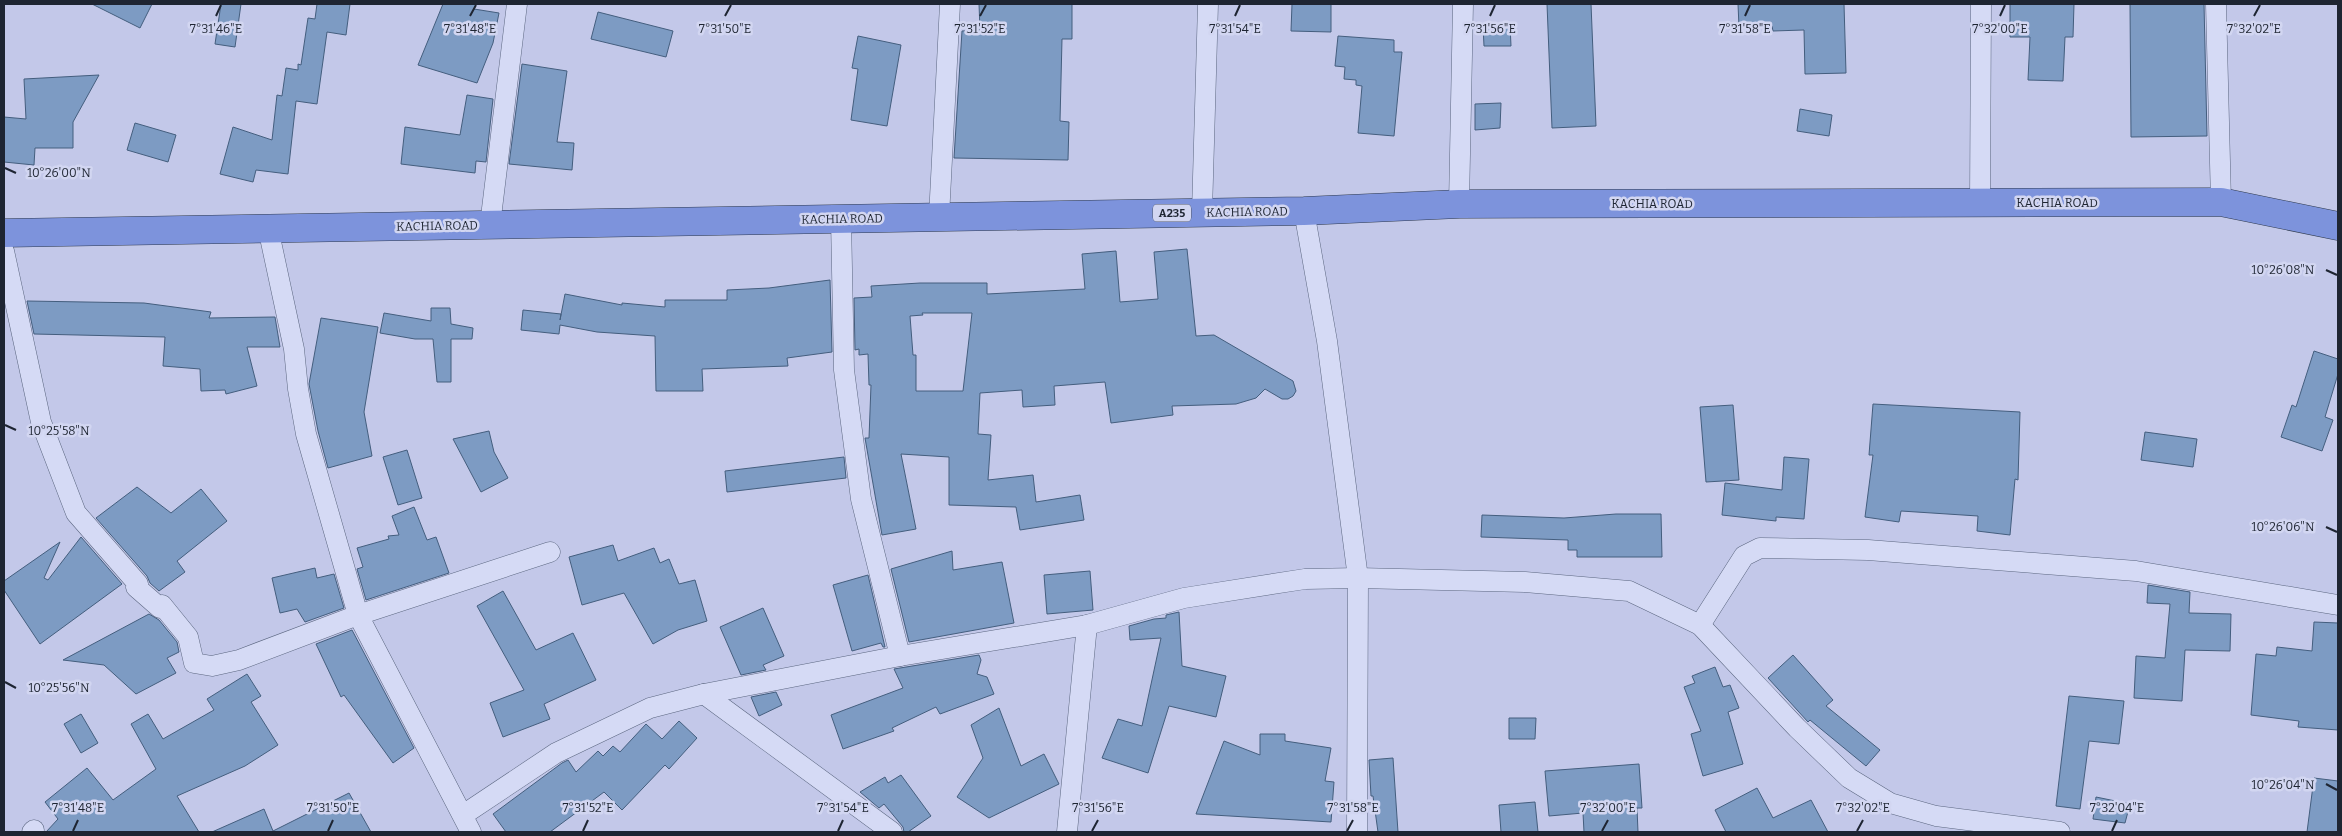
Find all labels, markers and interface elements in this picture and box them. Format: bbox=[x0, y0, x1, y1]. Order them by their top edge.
text: 7°31'46"E bbox=[190, 22, 242, 36]
text: 7°31'48"E bbox=[444, 22, 496, 36]
text: 7°31'50"E bbox=[699, 22, 751, 36]
text: 7°31'52"E bbox=[954, 22, 1006, 36]
text: 7°31'54"E bbox=[1209, 22, 1261, 36]
text: 7°31'56"E bbox=[1464, 22, 1516, 36]
text: 7°31'58"E bbox=[1719, 22, 1771, 36]
text: 7°32'00"E bbox=[1972, 22, 2028, 36]
text: 7°32'02"E bbox=[2227, 22, 2281, 36]
text: 10°26'00"N bbox=[27, 166, 91, 180]
street label: KACHIA ROAD bbox=[2016, 196, 2098, 210]
street label: KACHIA ROAD bbox=[1611, 197, 1693, 211]
road number: A235 bbox=[1153, 204, 1191, 222]
street label: KACHIA ROAD bbox=[1206, 204, 1288, 220]
street label: KACHIA ROAD bbox=[801, 211, 883, 227]
street label: KACHIA ROAD bbox=[396, 218, 478, 234]
text: 10°26'08"N bbox=[2252, 263, 2315, 277]
text: 10°25'58"N bbox=[29, 424, 90, 438]
text: 10°26'06"N bbox=[2252, 520, 2315, 534]
text: 10°25'56"N bbox=[29, 681, 90, 695]
text: 10°26'04"N bbox=[2252, 778, 2315, 792]
text: 7°31'48"E bbox=[52, 801, 104, 815]
text: 7°31'50"E bbox=[307, 801, 359, 815]
text: 7°31'52"E bbox=[562, 801, 614, 815]
text: 7°31'54"E bbox=[817, 801, 869, 815]
text: 7°31'56"E bbox=[1072, 801, 1124, 815]
text: 7°31'58"E bbox=[1327, 801, 1379, 815]
text: 7°32'00"E bbox=[1580, 801, 1636, 815]
text: 7°32'02"E bbox=[1836, 801, 1890, 815]
text: 7°32'04"E bbox=[2090, 801, 2144, 815]

